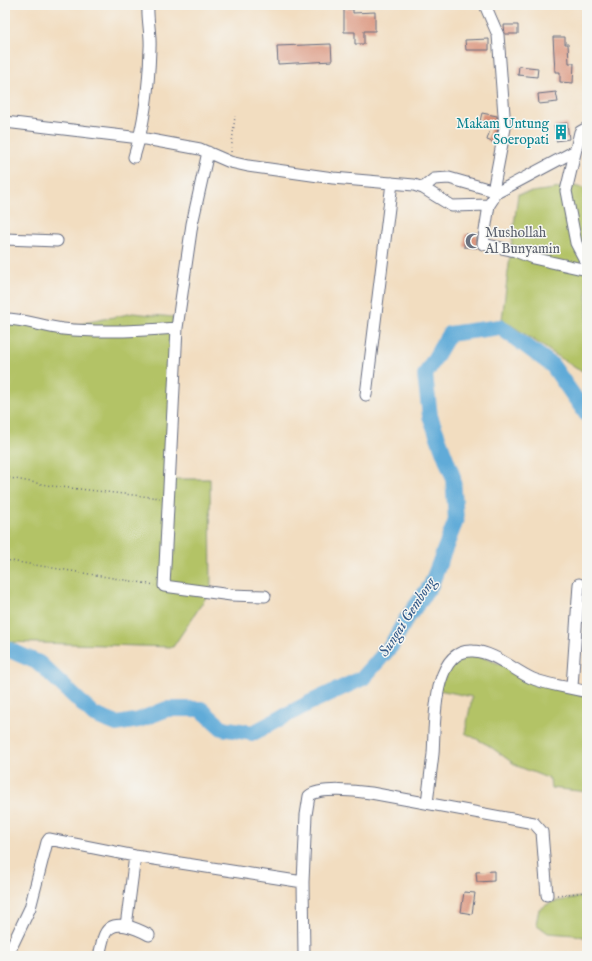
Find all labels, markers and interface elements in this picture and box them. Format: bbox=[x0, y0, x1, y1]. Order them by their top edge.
place label: Makam Untung Soeropati bbox=[456, 115, 549, 149]
building icon: Makam Untung Soeropati bbox=[552, 123, 570, 141]
place label: Mushollah Al Bunyamin bbox=[484, 224, 561, 258]
mosque icon: Mushollah Al Bunyamin bbox=[464, 232, 482, 250]
water label: Sungai Gembong bbox=[374, 573, 441, 661]

